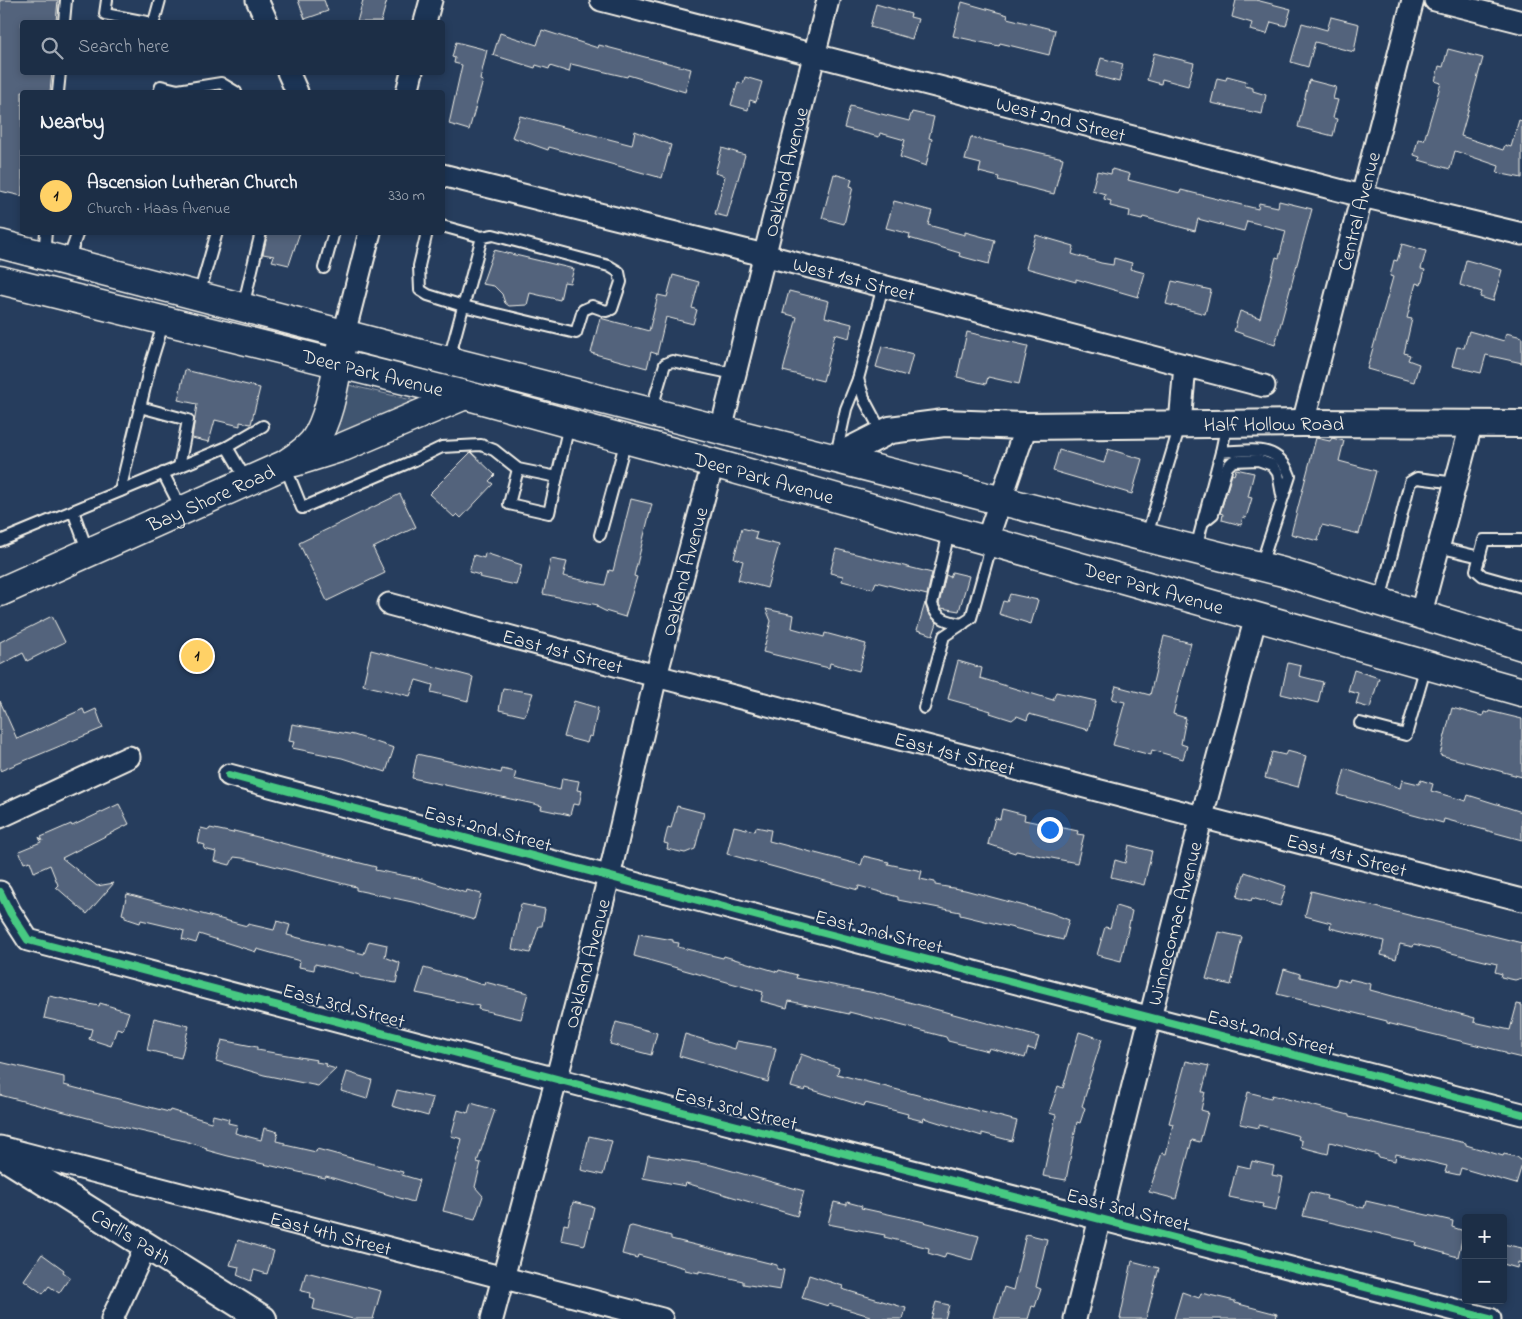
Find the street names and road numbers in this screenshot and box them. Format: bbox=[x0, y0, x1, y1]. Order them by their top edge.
street label: West 2nd Street bbox=[992, 90, 1129, 152]
street label: Oakland Avenue bbox=[758, 104, 818, 240]
street label: Central Avenue bbox=[1331, 149, 1390, 274]
street label: West 1st Street bbox=[789, 251, 918, 311]
street label: Deer Park Avenue bbox=[297, 343, 446, 406]
street label: Half Hollow Road bbox=[1203, 411, 1344, 441]
street label: Deer Park Avenue bbox=[689, 446, 837, 513]
street label: Bay Shore Road bbox=[143, 459, 280, 542]
street label: Oakland Avenue bbox=[655, 504, 718, 640]
street label: Deer Park Avenue bbox=[1078, 556, 1227, 624]
street label: East 1st Street bbox=[499, 623, 626, 683]
street label: East 1st Street bbox=[891, 726, 1018, 785]
street label: East 2nd Street bbox=[420, 799, 555, 861]
street label: East 1st Street bbox=[1283, 828, 1410, 887]
street label: Winnecomac Avenue bbox=[1142, 839, 1212, 1009]
street label: Oakland Avenue bbox=[558, 896, 620, 1032]
street label: East 2nd Street bbox=[811, 903, 946, 963]
street label: East 3rd Street bbox=[279, 977, 408, 1038]
street label: East 2nd Street bbox=[1203, 1003, 1338, 1065]
street label: East 3rd Street bbox=[671, 1081, 800, 1140]
street label: East 3rd Street bbox=[1063, 1182, 1192, 1241]
street label: Carll's Path bbox=[84, 1202, 176, 1275]
street label: East 4th Street bbox=[266, 1206, 395, 1265]

